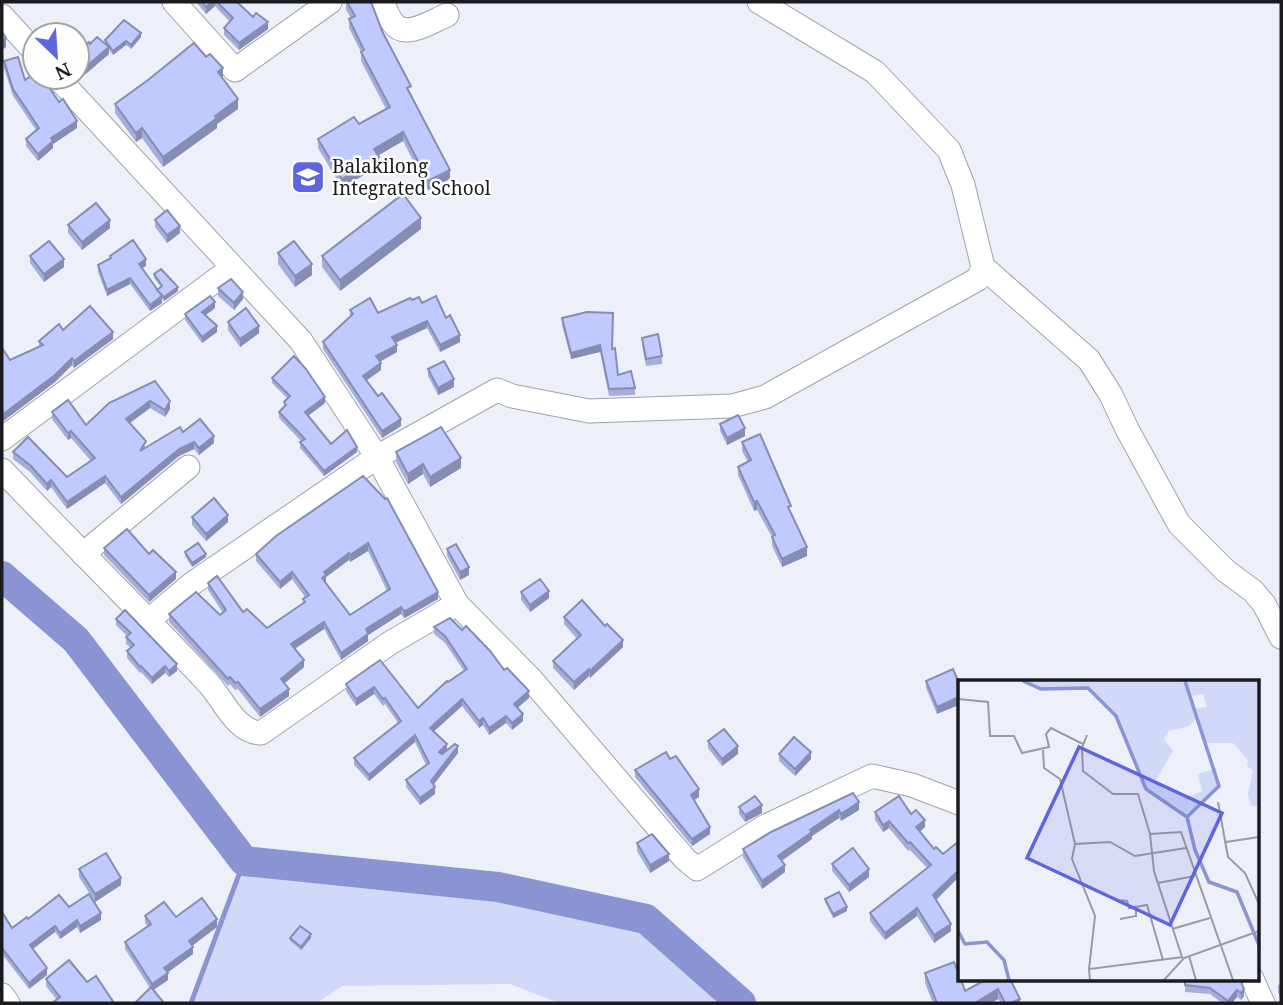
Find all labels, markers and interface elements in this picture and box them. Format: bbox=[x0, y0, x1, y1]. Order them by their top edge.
north arrow bbox=[21, 21, 91, 91]
text: N bbox=[51, 56, 75, 86]
place label: Balakilong Integrated School bbox=[332, 153, 491, 201]
school or university icon: Balakilong Integrated School bbox=[289, 158, 327, 196]
inset map bbox=[958, 680, 1258, 981]

